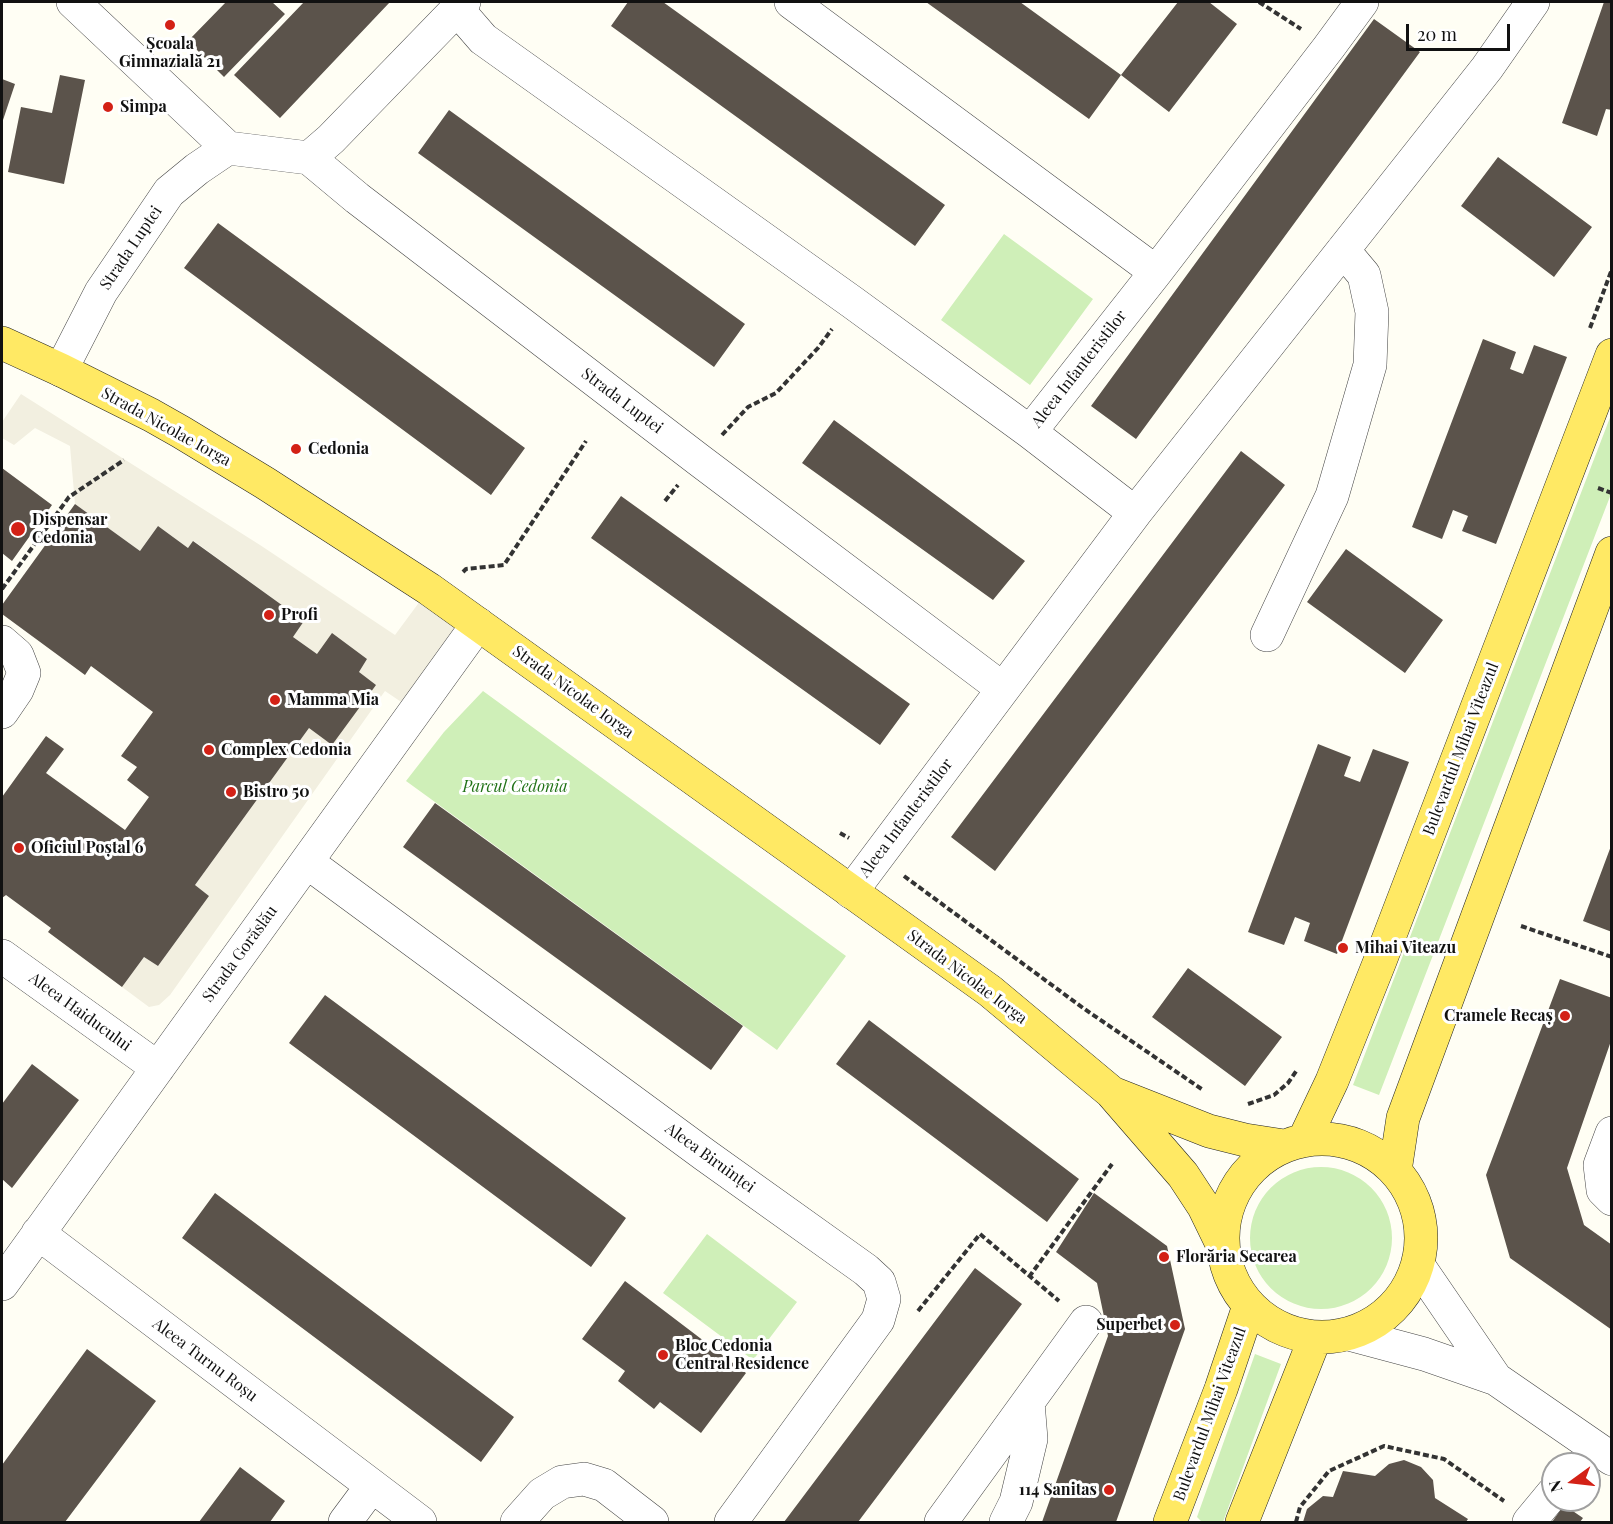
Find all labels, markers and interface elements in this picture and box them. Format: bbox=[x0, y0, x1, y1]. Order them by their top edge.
scale bar bbox=[1409, 12, 1512, 50]
marker: Școala Gimnazială 21 bbox=[163, 18, 177, 32]
text: 20 m bbox=[1417, 22, 1457, 46]
place label: Școala Gimnazială 21 bbox=[119, 34, 221, 72]
place label: Simpa bbox=[120, 97, 167, 117]
marker: Simpa bbox=[101, 100, 115, 114]
street label: Strada Luptei bbox=[96, 202, 166, 294]
street label: Aleea Infanteristilor bbox=[1027, 306, 1131, 432]
street label: Strada Luptei bbox=[577, 364, 667, 438]
street label: Strada Nicolae Iorga bbox=[98, 384, 234, 470]
place label: Cedonia bbox=[308, 439, 369, 459]
marker: Cedonia bbox=[289, 442, 303, 456]
place label: Dispensar Cedonia bbox=[32, 510, 107, 548]
marker: Dispensar Cedonia bbox=[9, 520, 27, 538]
place label: Profi bbox=[281, 605, 318, 625]
marker: Profi bbox=[262, 608, 276, 622]
street label: Strada Nicolae Iorga bbox=[509, 642, 637, 742]
street label: Bulevardul Mihai Viteazul bbox=[1419, 660, 1503, 838]
place label: Mamma Mia bbox=[287, 690, 379, 710]
marker: Mamma Mia bbox=[268, 693, 282, 707]
place label: Complex Cedonia bbox=[221, 740, 351, 760]
marker: Complex Cedonia bbox=[202, 743, 216, 757]
street label: Aleea Infanteristilor bbox=[855, 755, 957, 881]
park label: Parcul Cedonia bbox=[462, 777, 568, 797]
place label: Bistro 50 bbox=[243, 782, 309, 802]
marker: Bistro 50 bbox=[224, 785, 238, 799]
place label: Oficiul Poștal 6 bbox=[31, 838, 143, 858]
marker: Oficiul Poștal 6 bbox=[12, 841, 26, 855]
street label: Strada Gorăslău bbox=[199, 902, 281, 1006]
street label: Strada Nicolae Iorga bbox=[903, 926, 1031, 1028]
place label: Mihai Viteazu bbox=[1355, 938, 1456, 958]
marker: Mihai Viteazu bbox=[1336, 941, 1350, 955]
street label: Aleea Haiducului bbox=[25, 969, 135, 1055]
place label: Cramele Recaș bbox=[1444, 1006, 1553, 1026]
marker: Cramele Recaș bbox=[1558, 1009, 1572, 1023]
street label: Aleea Biruinței bbox=[661, 1119, 759, 1197]
place label: Florăria Secarea bbox=[1176, 1247, 1297, 1267]
marker: Florăria Secarea bbox=[1157, 1250, 1171, 1264]
street label: Aleea Turnu Roșu bbox=[149, 1314, 261, 1406]
place label: Superbet bbox=[1096, 1315, 1163, 1335]
marker: Superbet bbox=[1168, 1318, 1182, 1332]
street label: Bulevardul Mihai Viteazul bbox=[1170, 1324, 1250, 1504]
place label: Bloc Cedonia Central Residence bbox=[675, 1336, 809, 1374]
marker: Bloc Cedonia Central Residence bbox=[656, 1348, 670, 1362]
north arrow bbox=[1541, 1452, 1601, 1512]
text: N bbox=[1543, 1478, 1567, 1495]
place label: 114 Sanitas bbox=[1019, 1480, 1097, 1500]
marker: 114 Sanitas bbox=[1102, 1483, 1116, 1497]

